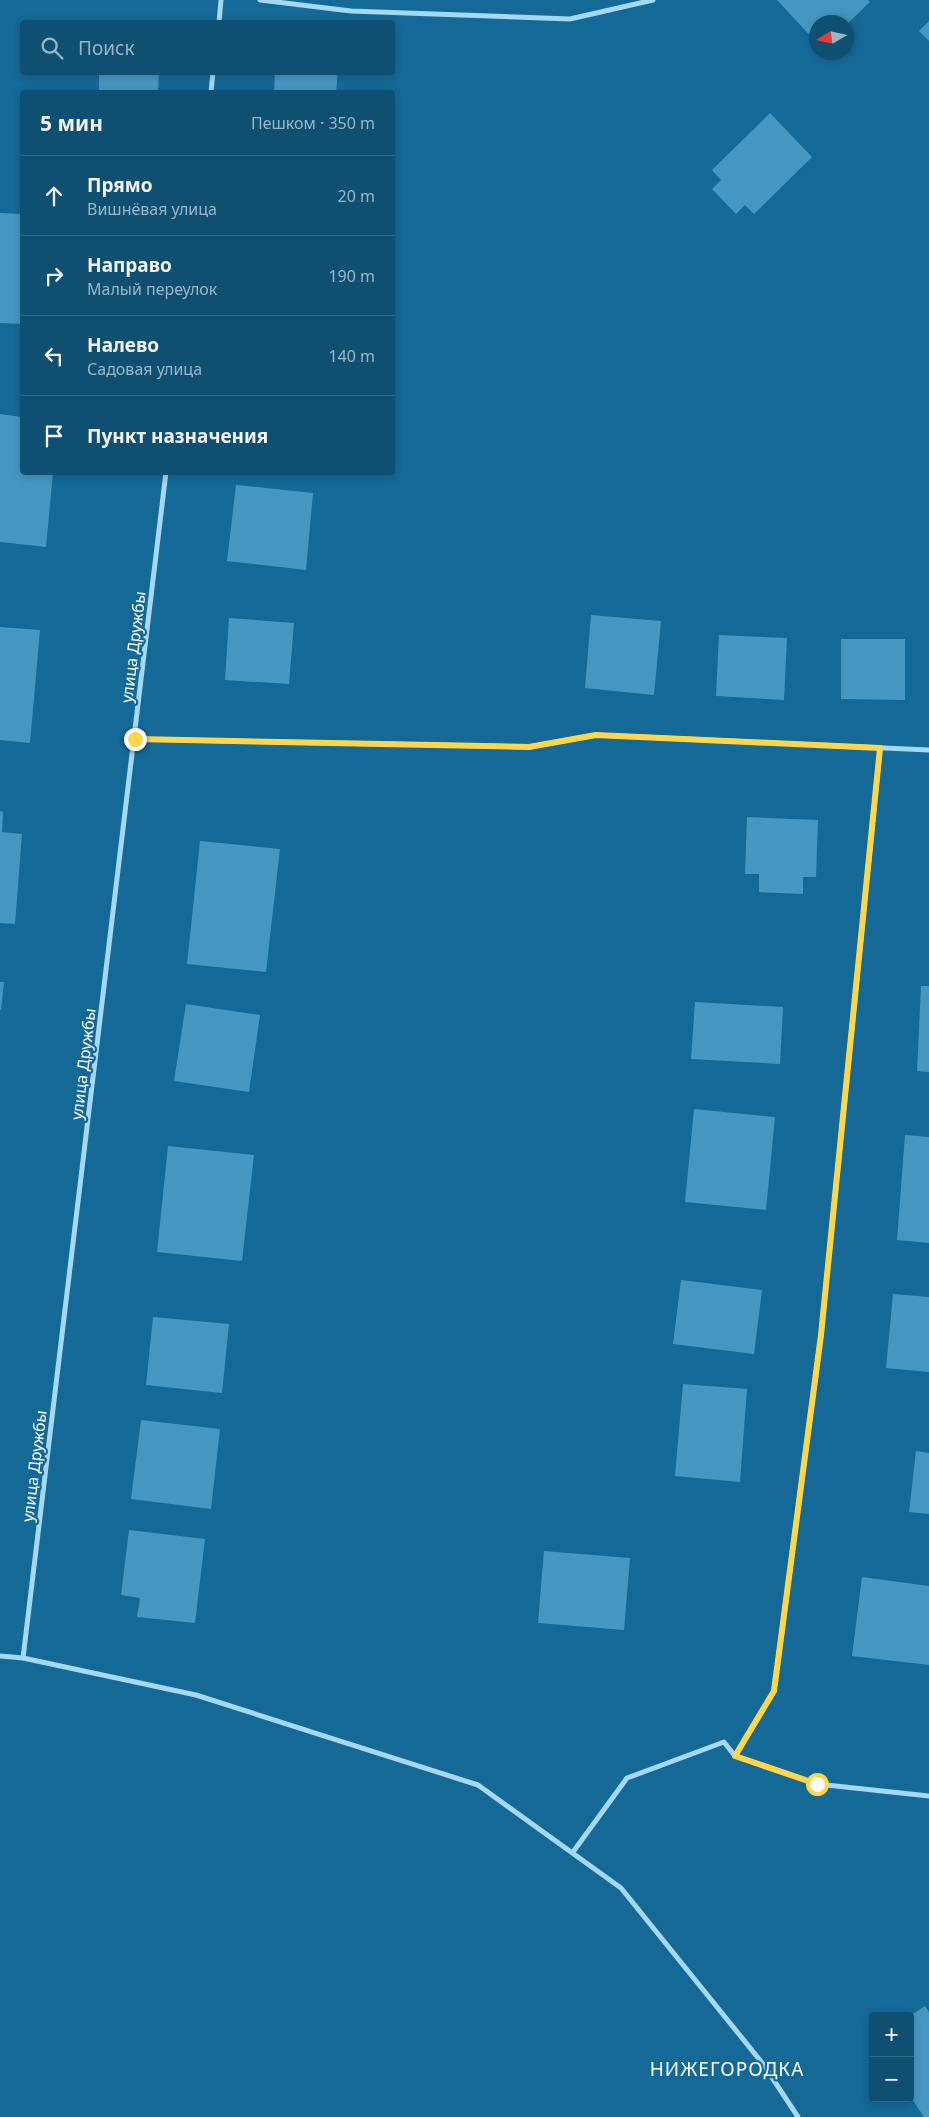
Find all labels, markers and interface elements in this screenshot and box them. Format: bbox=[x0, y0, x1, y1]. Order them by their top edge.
north arrow bbox=[809, 15, 854, 60]
search box bbox=[20, 20, 395, 75]
icon: search bbox=[38, 34, 66, 62]
text: Поиск bbox=[78, 35, 134, 61]
text: 5 мин bbox=[40, 109, 103, 137]
text: Пешком · 350 m bbox=[251, 112, 375, 134]
text: Прямо bbox=[87, 172, 153, 198]
icon: ahead bbox=[40, 182, 68, 210]
text: 20 m bbox=[338, 185, 375, 207]
text: Вишнёвая улица bbox=[87, 198, 217, 220]
text: Направо bbox=[87, 252, 172, 278]
icon: right bbox=[40, 262, 68, 290]
text: 190 m bbox=[328, 265, 375, 287]
text: Малый переулок bbox=[87, 278, 217, 300]
text: Налево bbox=[87, 332, 159, 358]
icon: left bbox=[40, 342, 68, 370]
text: 140 m bbox=[328, 345, 375, 367]
text: Садовая улица bbox=[87, 358, 202, 380]
icon: arrive bbox=[40, 422, 68, 450]
text: Пункт назначения bbox=[87, 423, 268, 449]
street label: улица Дружбы bbox=[115, 590, 151, 704]
route end bbox=[124, 728, 147, 751]
street label: улица Дружбы bbox=[65, 1007, 101, 1121]
street label: улица Дружбы bbox=[16, 1409, 52, 1523]
route start bbox=[806, 1773, 829, 1796]
map controls bbox=[869, 2012, 914, 2102]
button: + bbox=[869, 2012, 914, 2057]
district label: НИЖЕГОРОДКА bbox=[650, 2056, 804, 2082]
button: − bbox=[869, 2057, 914, 2102]

